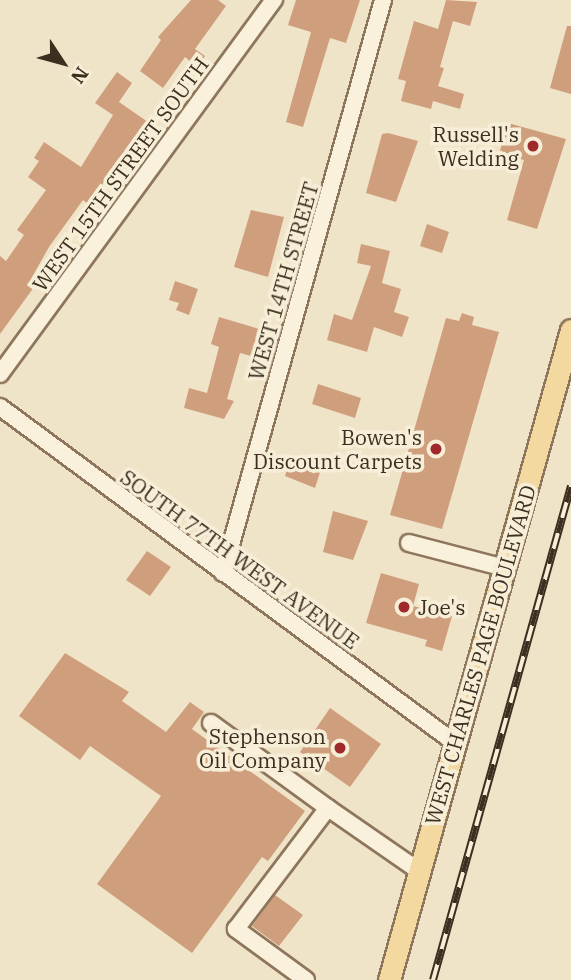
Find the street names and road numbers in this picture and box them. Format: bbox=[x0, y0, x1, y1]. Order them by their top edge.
street label: WEST 15TH STREET SOUTH bbox=[27, 52, 213, 296]
street label: WEST 14TH STREET bbox=[243, 179, 323, 383]
street label: SOUTH 77TH WEST AVENUE bbox=[116, 464, 364, 654]
street label: WEST CHARLES PAGE BOULEVARD bbox=[419, 482, 541, 828]

